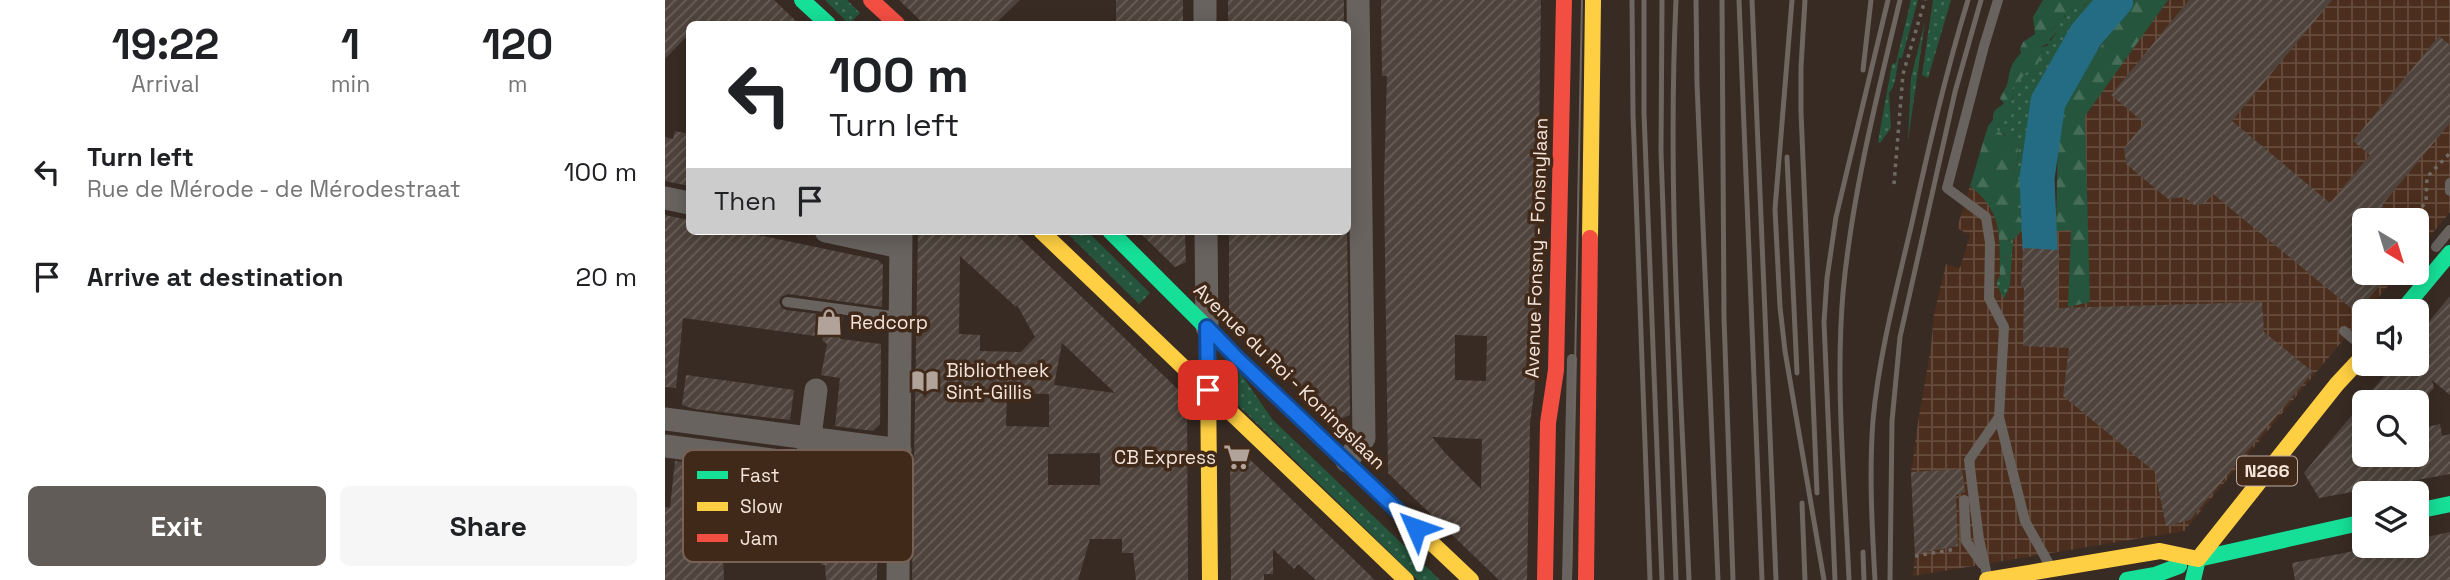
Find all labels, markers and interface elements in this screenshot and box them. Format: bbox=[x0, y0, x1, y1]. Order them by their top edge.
text: 19:22 bbox=[112, 18, 219, 71]
text: 1 bbox=[341, 18, 360, 71]
text: 120 bbox=[482, 18, 553, 71]
text: 100 m bbox=[829, 44, 969, 106]
icon: left bbox=[714, 49, 805, 140]
text: Arrival bbox=[131, 69, 200, 99]
text: min bbox=[331, 69, 370, 99]
text: m bbox=[508, 69, 528, 99]
text: Turn left bbox=[829, 105, 959, 145]
street label: Avenue Fonsny - Fonsnylaan bbox=[1519, 117, 1554, 379]
text: Turn left bbox=[87, 140, 194, 174]
icon: left bbox=[28, 153, 66, 191]
text: 100 m bbox=[564, 155, 637, 189]
text: Rue de Mérode - de Mérodestraat bbox=[87, 174, 461, 204]
icon: arrive bbox=[791, 182, 829, 220]
text: Then bbox=[714, 184, 777, 218]
north arrow bbox=[2352, 208, 2429, 285]
map controls bbox=[2352, 208, 2429, 558]
icon: arrive bbox=[28, 258, 66, 296]
text: Arrive at destination bbox=[87, 260, 344, 294]
text: 20 m bbox=[576, 260, 637, 294]
street label: Avenue du Roi - Koningslaan bbox=[1188, 278, 1391, 475]
button: sound bbox=[2352, 299, 2429, 376]
shop icon: Redcorp bbox=[814, 307, 844, 337]
place label: Redcorp bbox=[850, 310, 928, 335]
place label: Bibliotheek Sint-Gillis bbox=[946, 358, 1049, 405]
pin bbox=[1178, 360, 1238, 420]
library icon: Bibliotheek Sint-Gillis bbox=[910, 366, 940, 396]
icon: arrive bbox=[1189, 371, 1227, 409]
button: search bbox=[2352, 390, 2429, 467]
supermarket icon: CB Express bbox=[1222, 442, 1252, 472]
place label: CB Express bbox=[1114, 445, 1216, 470]
legend bbox=[683, 450, 913, 562]
road number: N266 bbox=[2237, 457, 2297, 486]
text: Fast bbox=[740, 463, 780, 488]
button: layers bbox=[2352, 481, 2429, 558]
button: Exit bbox=[28, 486, 326, 566]
button: Share bbox=[340, 486, 637, 566]
position arrow bbox=[1379, 491, 1453, 565]
text: Slow bbox=[740, 494, 783, 519]
text: Jam bbox=[740, 526, 778, 551]

